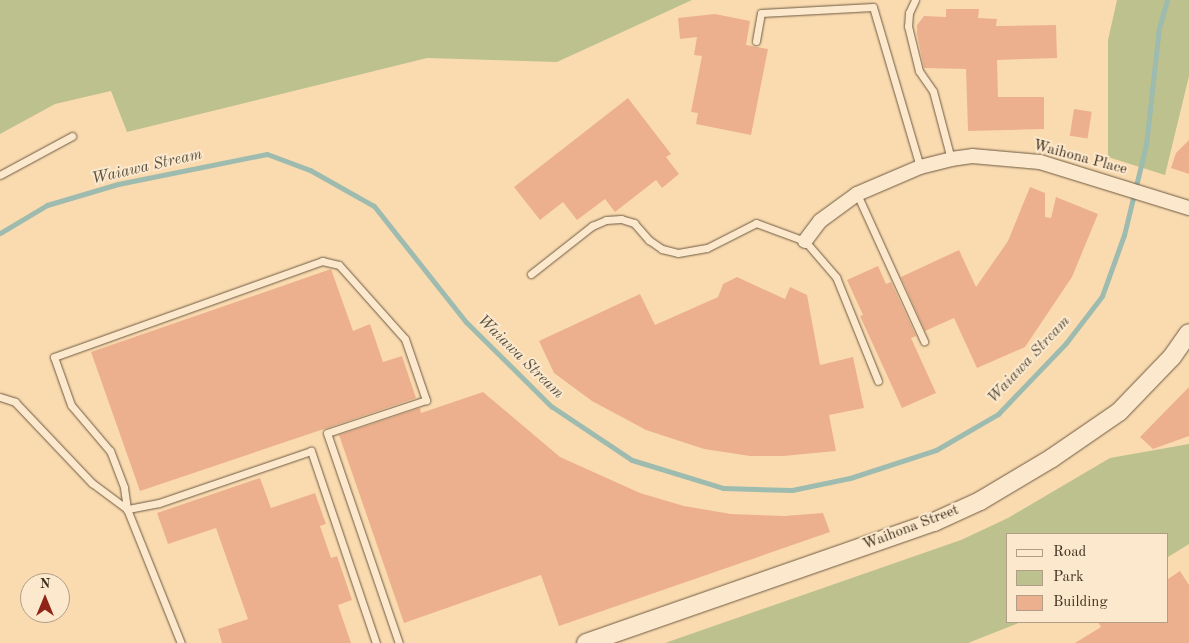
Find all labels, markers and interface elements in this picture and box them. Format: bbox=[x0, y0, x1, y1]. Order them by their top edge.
street label: Waihona Place bbox=[1031, 137, 1129, 179]
water label: Waiawa Stream bbox=[90, 145, 204, 189]
water label: Waiawa Stream bbox=[473, 311, 567, 403]
water label: Waiawa Stream bbox=[983, 312, 1075, 408]
street label: Waihona Street bbox=[860, 501, 962, 555]
legend bbox=[1006, 533, 1169, 623]
text: Road bbox=[1053, 545, 1086, 560]
text: Park bbox=[1053, 570, 1084, 585]
north arrow bbox=[20, 573, 70, 623]
text: N bbox=[40, 577, 50, 591]
text: Building bbox=[1053, 595, 1108, 610]

